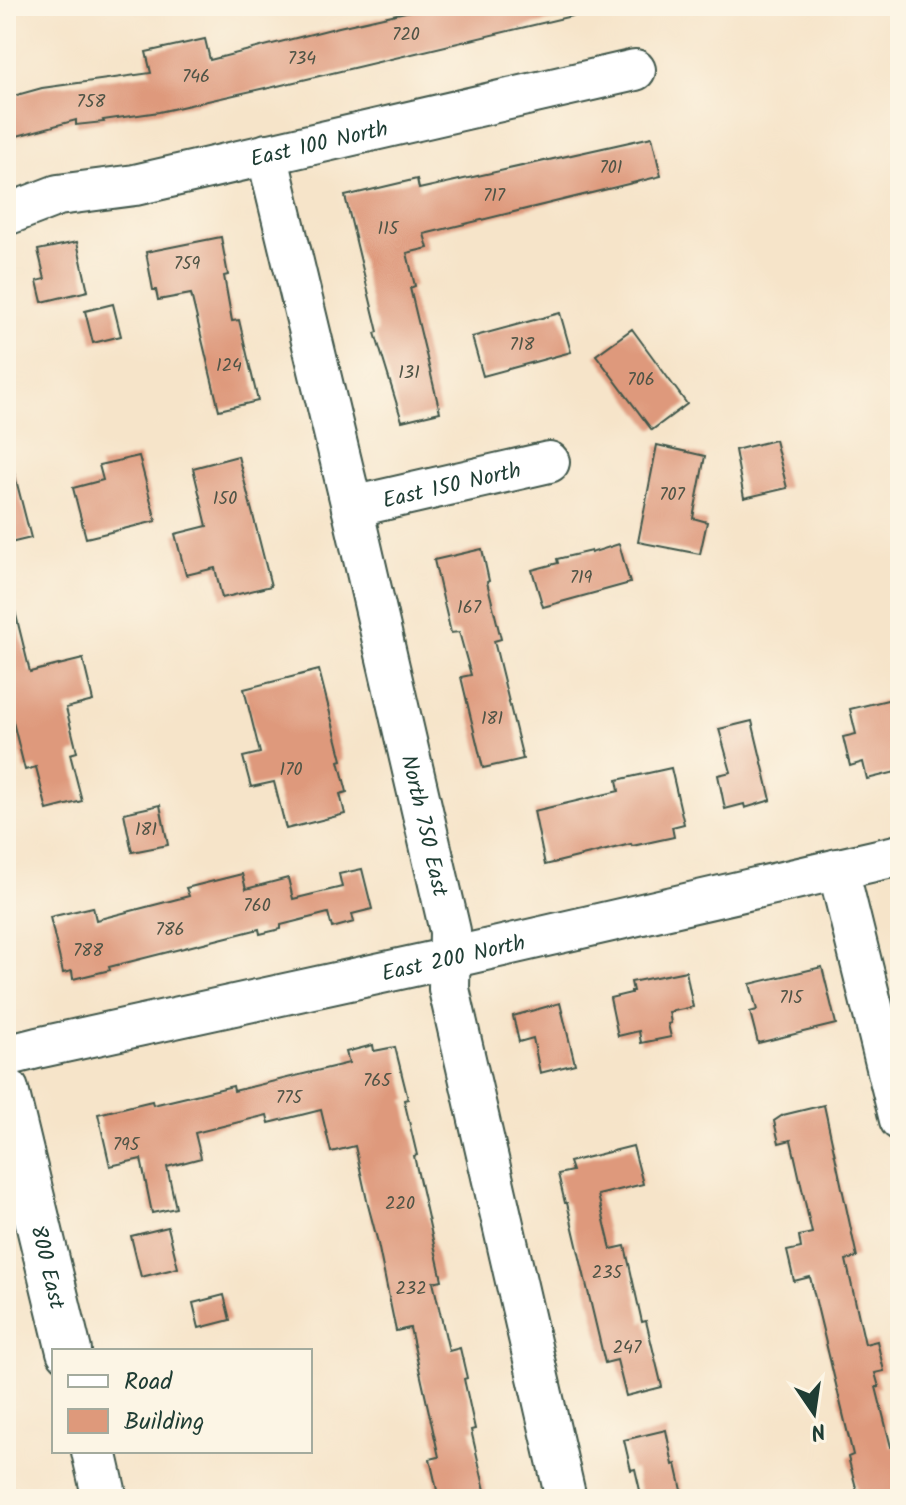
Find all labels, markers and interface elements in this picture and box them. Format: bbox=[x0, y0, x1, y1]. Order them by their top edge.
house number: 720 bbox=[392, 21, 420, 50]
house number: 734 bbox=[288, 45, 316, 74]
house number: 746 bbox=[182, 63, 210, 92]
house number: 758 bbox=[77, 88, 106, 117]
street label: East 100 North bbox=[247, 112, 392, 178]
house number: 701 bbox=[600, 154, 622, 183]
house number: 717 bbox=[483, 182, 506, 211]
house number: 115 bbox=[378, 215, 400, 244]
house number: 759 bbox=[174, 250, 201, 279]
house number: 718 bbox=[510, 331, 535, 360]
house number: 124 bbox=[216, 352, 242, 381]
house number: 131 bbox=[398, 359, 420, 388]
house number: 706 bbox=[627, 366, 655, 395]
street label: East 150 North bbox=[379, 454, 525, 519]
house number: 707 bbox=[659, 481, 685, 510]
house number: 150 bbox=[213, 485, 237, 514]
house number: 719 bbox=[570, 564, 593, 593]
house number: 167 bbox=[457, 594, 482, 623]
house number: 181 bbox=[481, 705, 503, 734]
street label: North 750 East bbox=[390, 752, 457, 901]
house number: 170 bbox=[280, 756, 302, 785]
house number: 181 bbox=[135, 816, 157, 845]
house number: 760 bbox=[243, 892, 271, 921]
house number: 786 bbox=[155, 916, 185, 945]
street label: East 200 North bbox=[379, 926, 529, 992]
house number: 788 bbox=[73, 937, 103, 966]
house number: 715 bbox=[779, 984, 804, 1013]
house number: 765 bbox=[363, 1067, 392, 1096]
house number: 775 bbox=[276, 1084, 303, 1113]
house number: 795 bbox=[113, 1131, 141, 1160]
house number: 220 bbox=[385, 1190, 415, 1219]
street label: 800 East bbox=[19, 1222, 73, 1313]
house number: 235 bbox=[592, 1259, 624, 1288]
house number: 232 bbox=[395, 1275, 427, 1304]
house number: 247 bbox=[613, 1334, 642, 1363]
legend bbox=[52, 1349, 312, 1453]
text: Road bbox=[124, 1363, 173, 1402]
north arrow bbox=[774, 1373, 854, 1453]
text: Building bbox=[124, 1403, 204, 1442]
text: N bbox=[807, 1411, 829, 1449]

